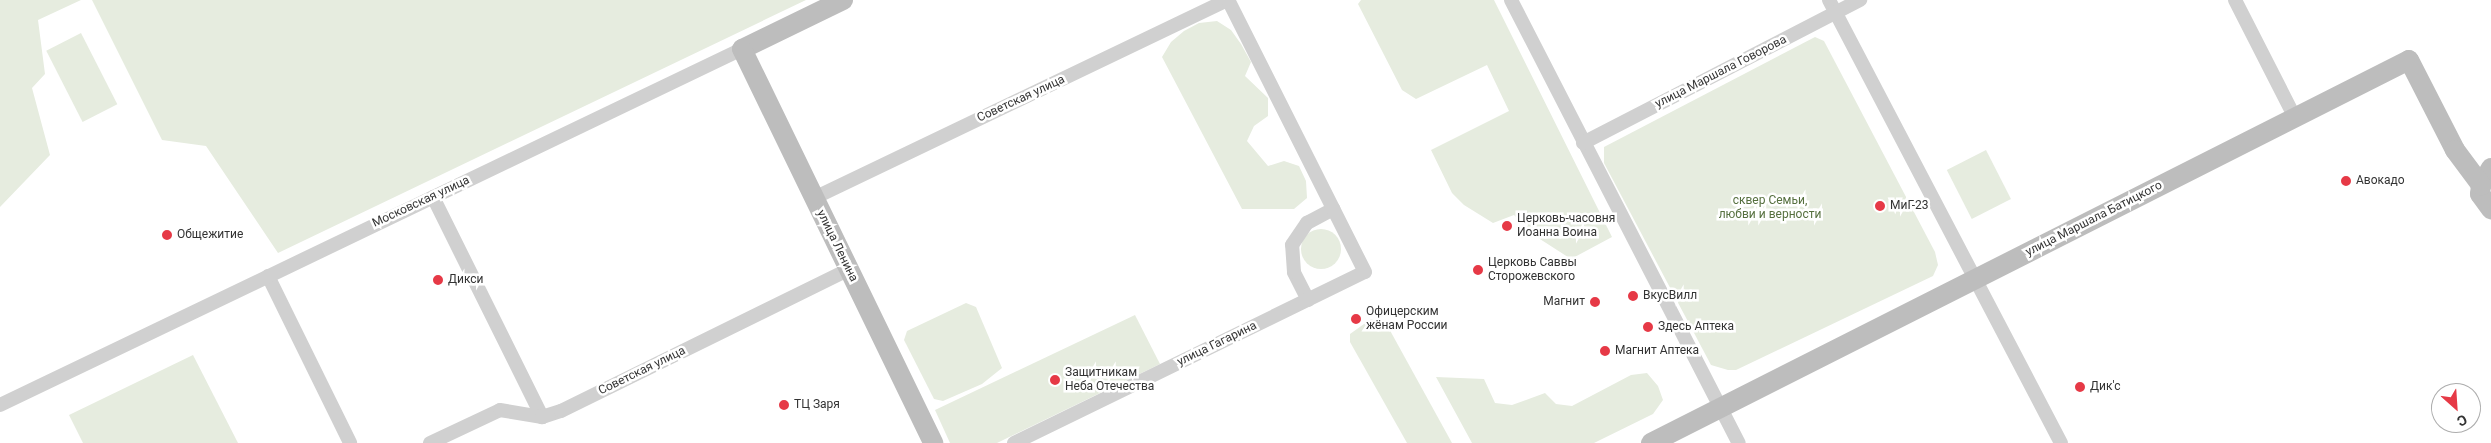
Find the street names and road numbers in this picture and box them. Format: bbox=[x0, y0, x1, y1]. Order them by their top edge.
street label: улица Маршала Говорова bbox=[1653, 33, 1789, 111]
street label: Советская улица bbox=[975, 72, 1067, 126]
street label: Московская улица bbox=[370, 173, 472, 231]
street label: улица Маршала Батицкого bbox=[2023, 178, 2165, 260]
street label: улица Ленина bbox=[813, 208, 861, 284]
street label: улица Гагарина bbox=[1175, 319, 1259, 369]
street label: Советская улица bbox=[596, 344, 688, 398]

